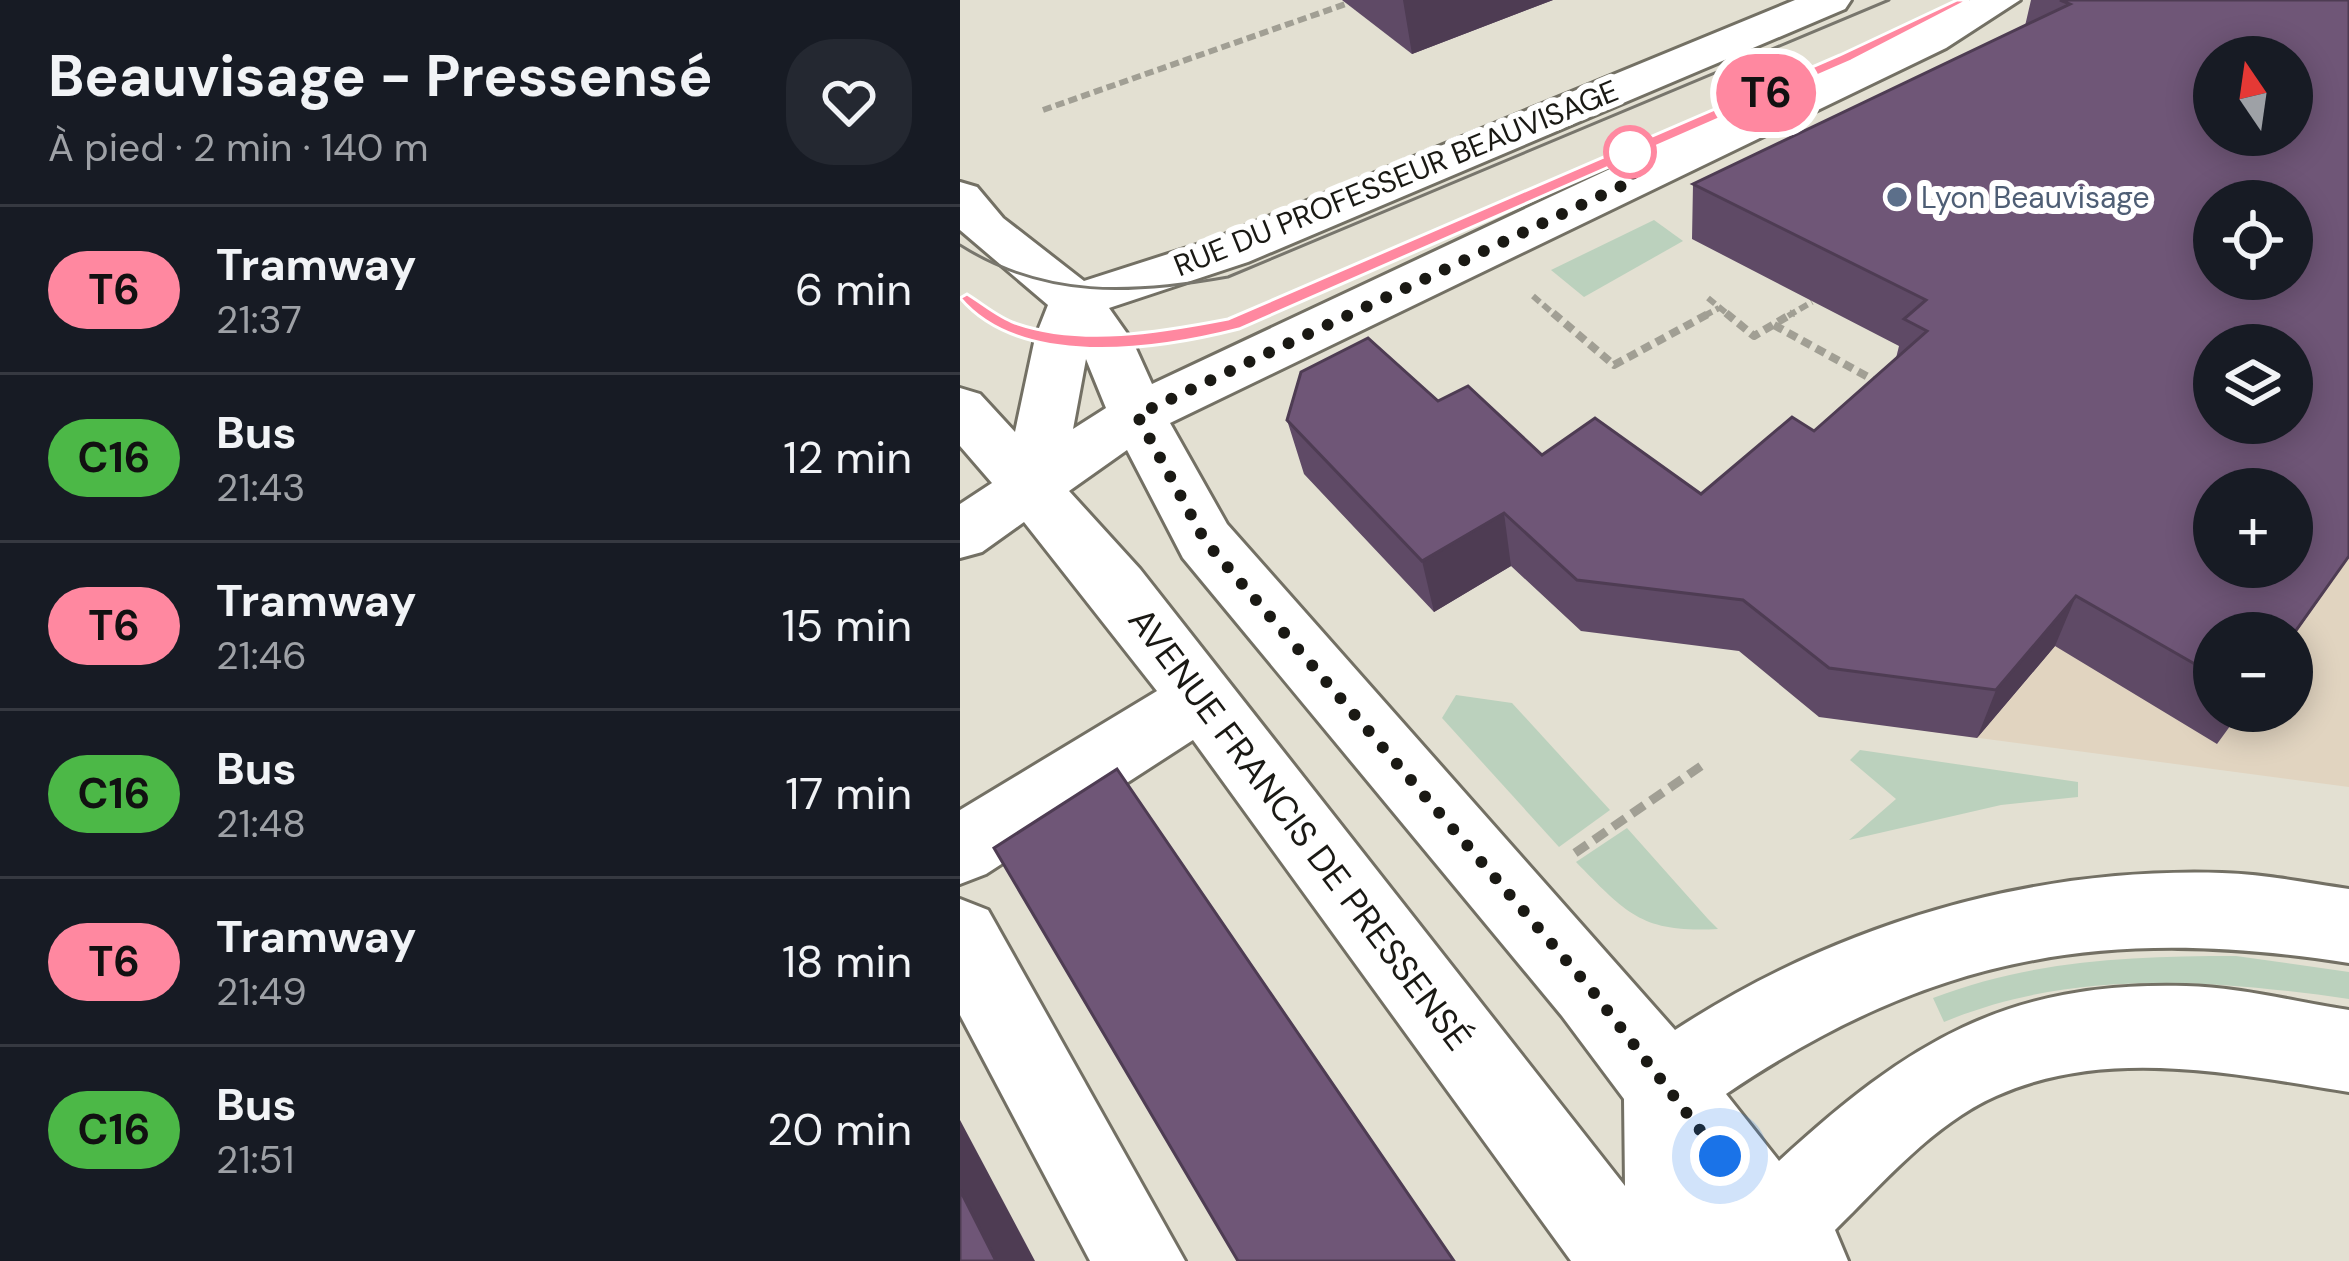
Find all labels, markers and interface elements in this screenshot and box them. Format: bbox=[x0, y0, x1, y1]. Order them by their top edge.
north arrow bbox=[2193, 36, 2313, 156]
map controls bbox=[2193, 36, 2313, 732]
text: Beauvisage - Pressensé bbox=[48, 39, 712, 114]
button: heart bbox=[786, 39, 912, 165]
line badge: T6 bbox=[1712, 54, 1820, 132]
text: T6 bbox=[1740, 65, 1792, 120]
street label: RUE DU PROFESSEUR BEAUVISAGE bbox=[1168, 71, 1624, 285]
text: À pied · 2 min · 140 m bbox=[48, 122, 429, 173]
unlabelled marker bbox=[1605, 127, 1655, 177]
place label: Lyon Beauvisage bbox=[1921, 178, 2149, 217]
button: locate bbox=[2193, 180, 2313, 300]
marker: Lyon Beauvisage bbox=[1884, 184, 1910, 210]
text: Tramway bbox=[216, 235, 416, 294]
text: 6 min bbox=[795, 260, 912, 319]
text: T6 bbox=[88, 262, 140, 317]
text: 21:37 bbox=[216, 294, 302, 345]
button: layers bbox=[2193, 324, 2313, 444]
text: Bus bbox=[216, 403, 296, 462]
text: 12 min bbox=[783, 428, 912, 487]
text: C16 bbox=[78, 430, 150, 485]
text: 21:43 bbox=[216, 462, 305, 513]
button: + bbox=[2193, 468, 2313, 588]
text: Tramway bbox=[216, 571, 416, 630]
text: 15 min bbox=[782, 596, 912, 655]
text: T6 bbox=[88, 598, 140, 653]
street label: AVENUE FRANCIS DE PRESSENSÉ bbox=[1118, 598, 1482, 1060]
button: − bbox=[2193, 612, 2313, 732]
text: 21:46 bbox=[216, 630, 307, 681]
text: Bus bbox=[216, 739, 296, 798]
text: 17 min bbox=[785, 764, 912, 823]
text: C16 bbox=[78, 766, 150, 821]
text: 21:48 bbox=[216, 798, 306, 849]
text: Tramway bbox=[216, 907, 416, 966]
text: 18 min bbox=[782, 932, 912, 991]
text: T6 bbox=[88, 934, 140, 989]
text: 21:49 bbox=[216, 966, 307, 1017]
text: Bus bbox=[216, 1075, 296, 1134]
text: 20 min bbox=[767, 1100, 912, 1159]
text: C16 bbox=[78, 1102, 150, 1157]
your location bbox=[1690, 1126, 1750, 1186]
text: 21:51 bbox=[216, 1134, 294, 1185]

